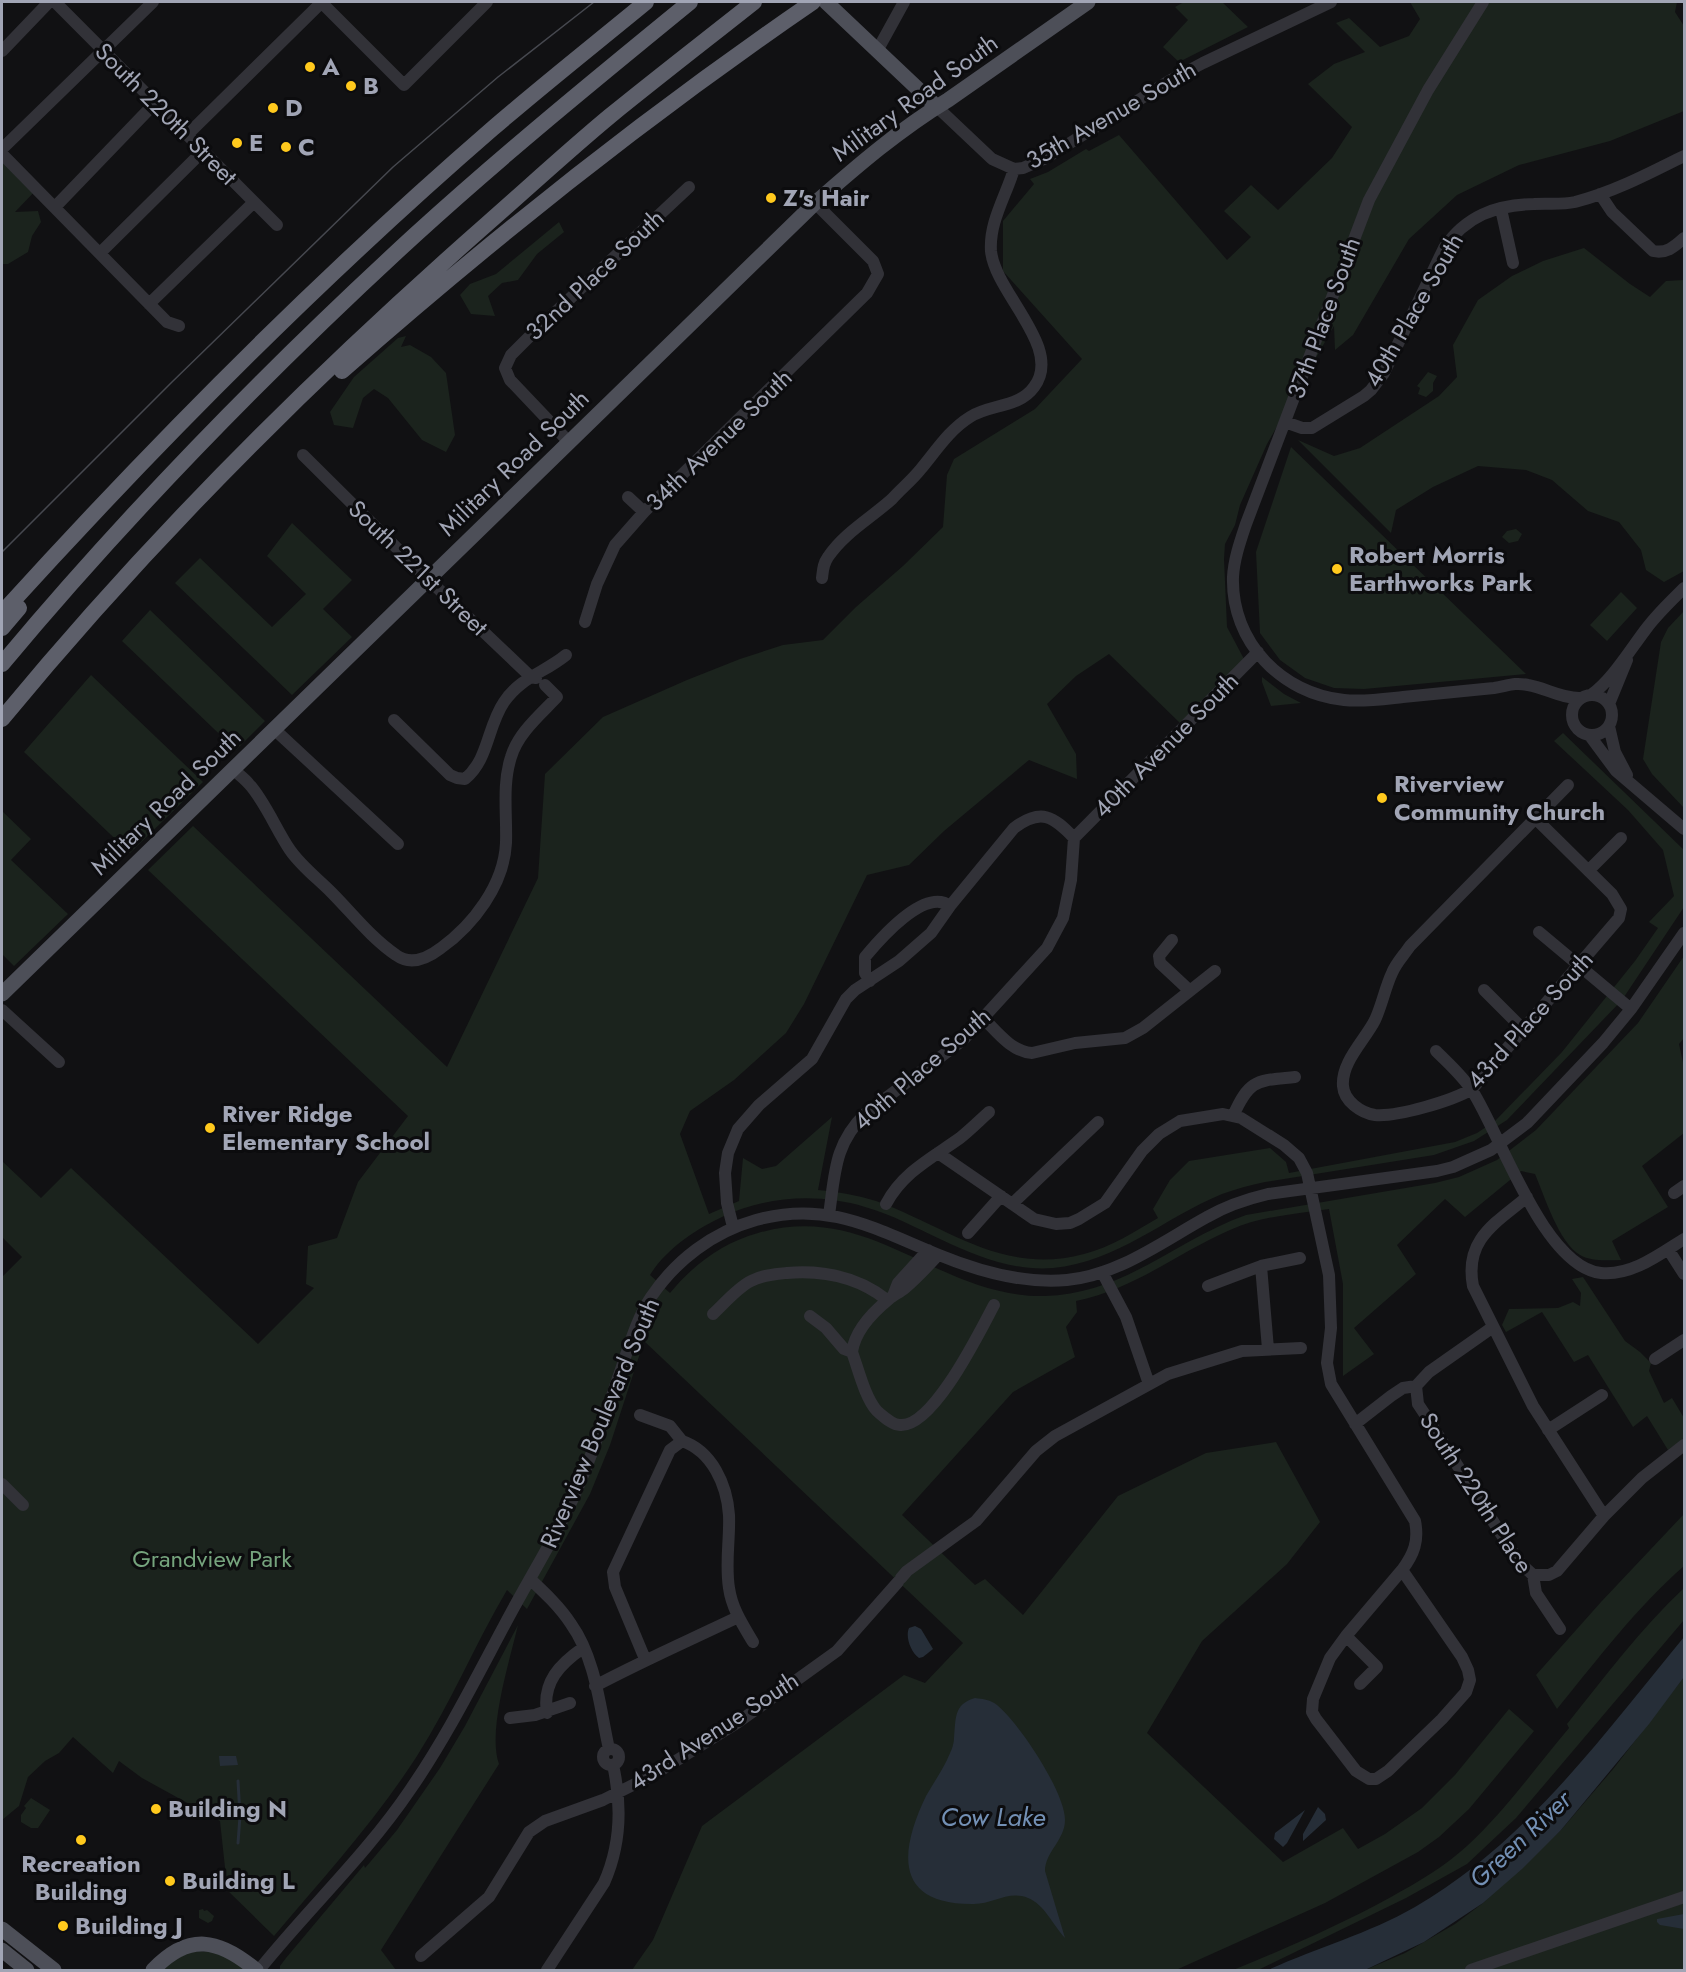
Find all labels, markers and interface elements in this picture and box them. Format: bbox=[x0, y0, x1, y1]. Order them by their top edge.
street label: Military Road South bbox=[824, 25, 1005, 170]
street label: South 220th Street bbox=[87, 34, 246, 193]
place label: A bbox=[321, 49, 340, 84]
street label: 35th Avenue South bbox=[1019, 52, 1202, 178]
marker: A bbox=[303, 60, 317, 74]
place label: B bbox=[363, 68, 379, 103]
marker: B bbox=[344, 79, 358, 93]
place label: D bbox=[285, 90, 303, 125]
marker: D bbox=[266, 101, 280, 115]
place label: E bbox=[249, 125, 263, 160]
place label: C bbox=[298, 129, 315, 164]
marker: E bbox=[230, 136, 244, 150]
marker: C bbox=[279, 140, 293, 154]
place label: Z's Hair bbox=[783, 180, 869, 215]
marker: Z's Hair bbox=[764, 191, 778, 205]
street label: 32nd Place South bbox=[517, 201, 672, 348]
street label: 40th Place South bbox=[1355, 226, 1472, 393]
street label: 37th Place South bbox=[1278, 232, 1369, 403]
street label: 34th Avenue South bbox=[637, 360, 800, 519]
street label: Military Road South bbox=[430, 381, 597, 544]
street label: South 221st Street bbox=[341, 492, 496, 644]
place label: Robert Morris Earthworks Park bbox=[1349, 537, 1532, 600]
marker: Robert Morris Earthworks Park bbox=[1330, 562, 1344, 576]
street label: 40th Avenue South bbox=[1085, 664, 1246, 825]
street label: Military Road South bbox=[82, 720, 249, 883]
place label: Riverview Community Church bbox=[1394, 766, 1605, 829]
marker: Riverview Community Church bbox=[1375, 791, 1389, 805]
street label: 43rd Place South bbox=[1458, 943, 1601, 1096]
street label: 40th Place South bbox=[845, 999, 998, 1138]
place label: River Ridge Elementary School bbox=[222, 1096, 430, 1159]
marker: River Ridge Elementary School bbox=[203, 1121, 217, 1135]
street label: Riverview Boulevard South bbox=[531, 1292, 668, 1553]
street label: South 220th Place bbox=[1411, 1405, 1542, 1580]
park label: Grandview Park bbox=[132, 1541, 292, 1576]
street label: 43rd Avenue South bbox=[622, 1663, 805, 1798]
water label: Green River bbox=[1460, 1781, 1581, 1897]
place label: Building N bbox=[168, 1791, 287, 1826]
water label: Cow Lake bbox=[940, 1798, 1046, 1836]
marker: Building N bbox=[149, 1802, 163, 1816]
marker: Recreation Building bbox=[74, 1833, 88, 1847]
place label: Recreation Building bbox=[21, 1846, 141, 1909]
place label: Building L bbox=[182, 1863, 295, 1898]
marker: Building L bbox=[163, 1874, 177, 1888]
place label: Building J bbox=[75, 1908, 183, 1943]
marker: Building J bbox=[56, 1919, 70, 1933]

